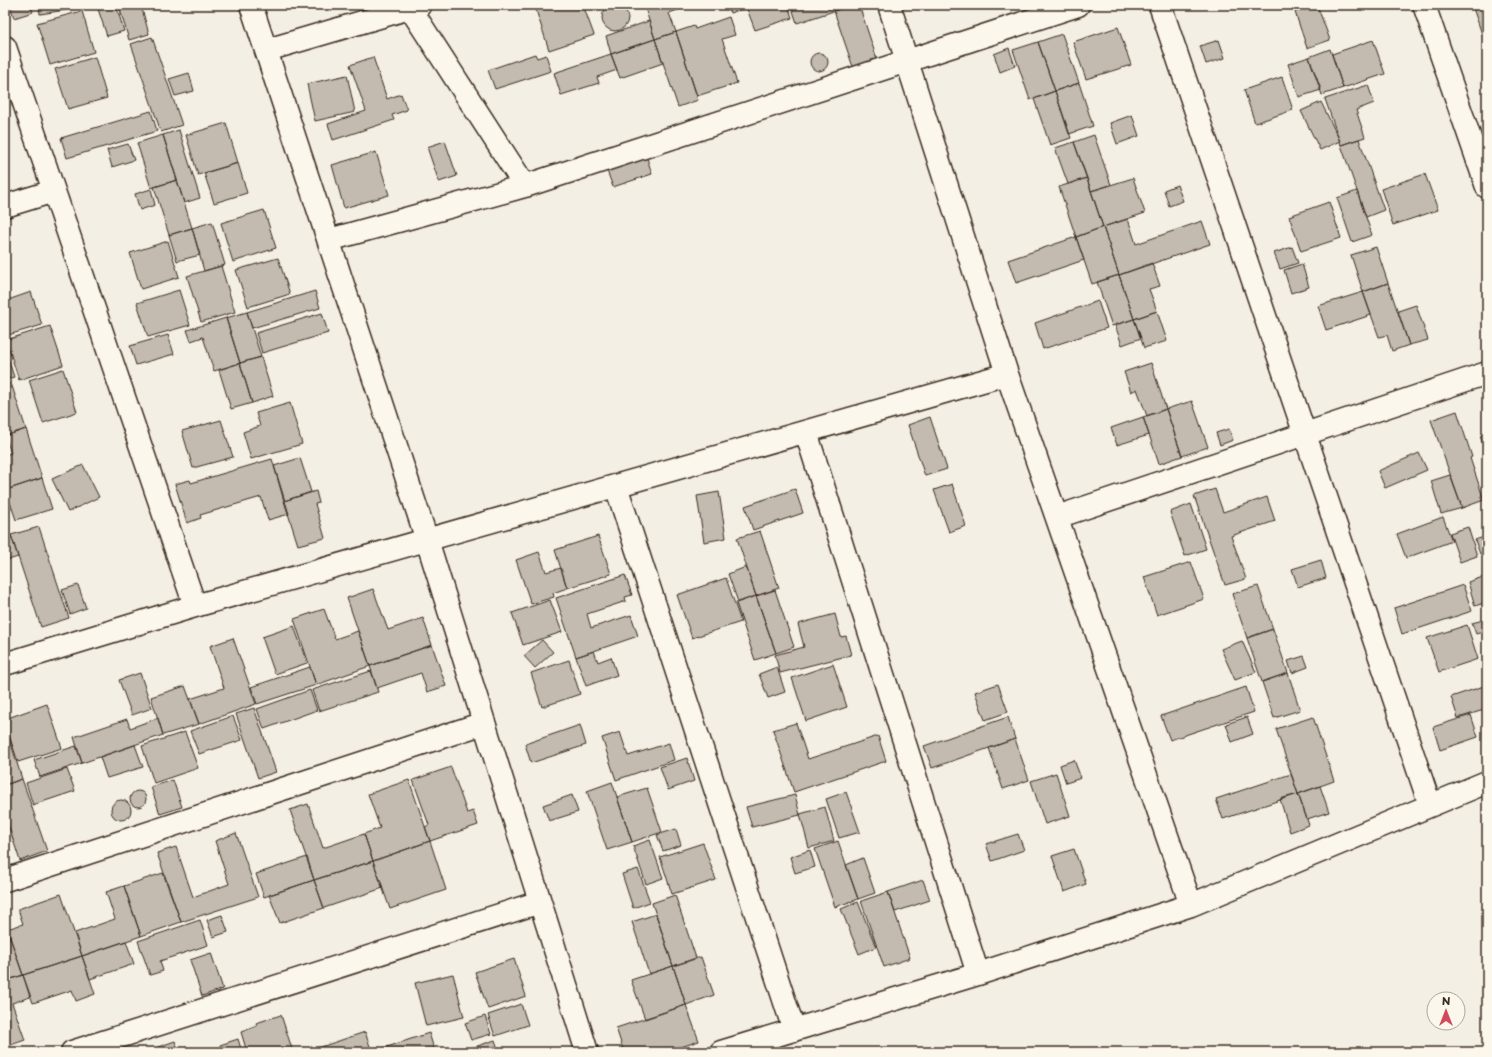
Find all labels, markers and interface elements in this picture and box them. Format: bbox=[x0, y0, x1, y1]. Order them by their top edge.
north arrow bbox=[1426, 991, 1466, 1031]
text: N bbox=[1442, 992, 1451, 1009]

